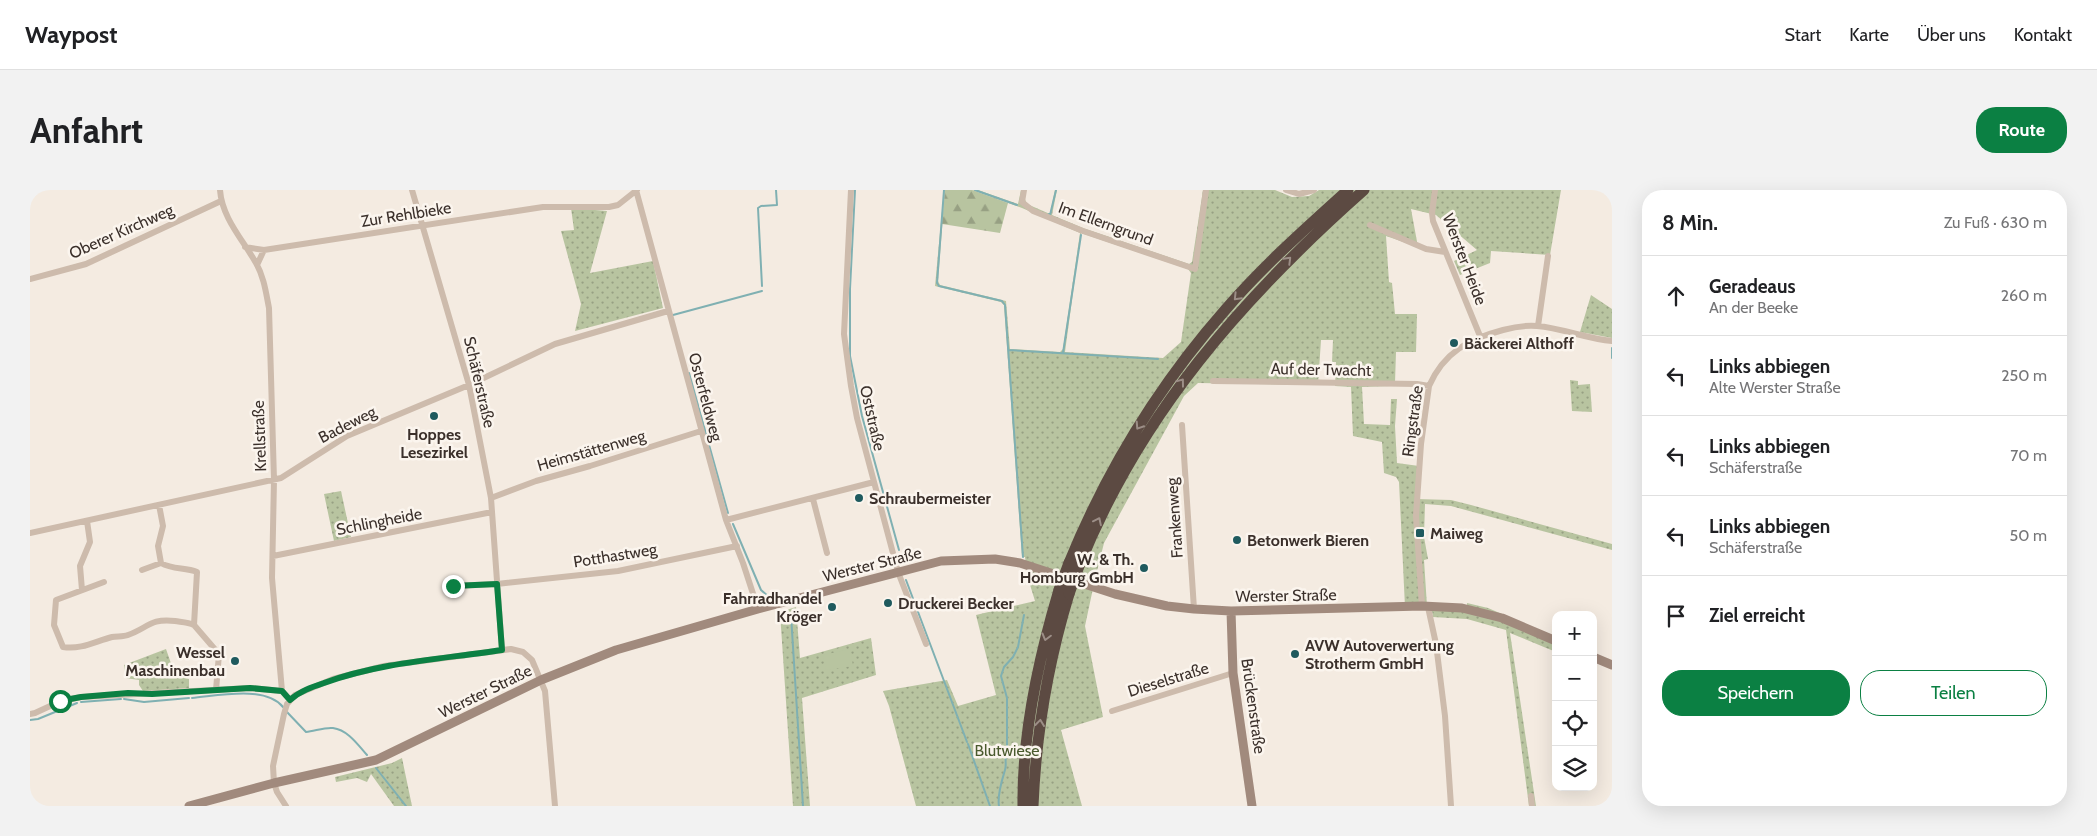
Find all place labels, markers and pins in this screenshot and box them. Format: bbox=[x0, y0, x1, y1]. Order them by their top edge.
place label: Bäckerei Althoff bbox=[1464, 334, 1575, 353]
marker: Bäckerei Althoff bbox=[1448, 337, 1460, 349]
marker: Hoppes Lesezirkel bbox=[428, 410, 440, 422]
place label: Hoppes Lesezirkel bbox=[400, 425, 468, 462]
place label: Schraubermeister bbox=[869, 489, 991, 508]
marker: Schraubermeister bbox=[853, 492, 865, 504]
place label: Maiweg bbox=[1430, 524, 1483, 543]
marker: Maiweg bbox=[1414, 527, 1426, 539]
place label: Betonwerk Bieren bbox=[1247, 531, 1369, 550]
marker: Betonwerk Bieren bbox=[1231, 534, 1243, 546]
place label: W. & Th. Homburg GmbH bbox=[1020, 550, 1134, 587]
marker: W. & Th. Homburg GmbH bbox=[1138, 562, 1150, 574]
place label: Fahrradhandel Kröger bbox=[723, 589, 823, 626]
place label: Druckerei Becker bbox=[898, 594, 1014, 613]
marker: Druckerei Becker bbox=[882, 597, 894, 609]
marker: Fahrradhandel Kröger bbox=[826, 601, 838, 613]
place label: AVW Autoverwertung Strotherm GmbH bbox=[1305, 636, 1454, 673]
place label: Wessel Maschinenbau bbox=[125, 643, 225, 680]
marker: AVW Autoverwertung Strotherm GmbH bbox=[1289, 648, 1301, 660]
marker: Wessel Maschinenbau bbox=[229, 655, 241, 667]

